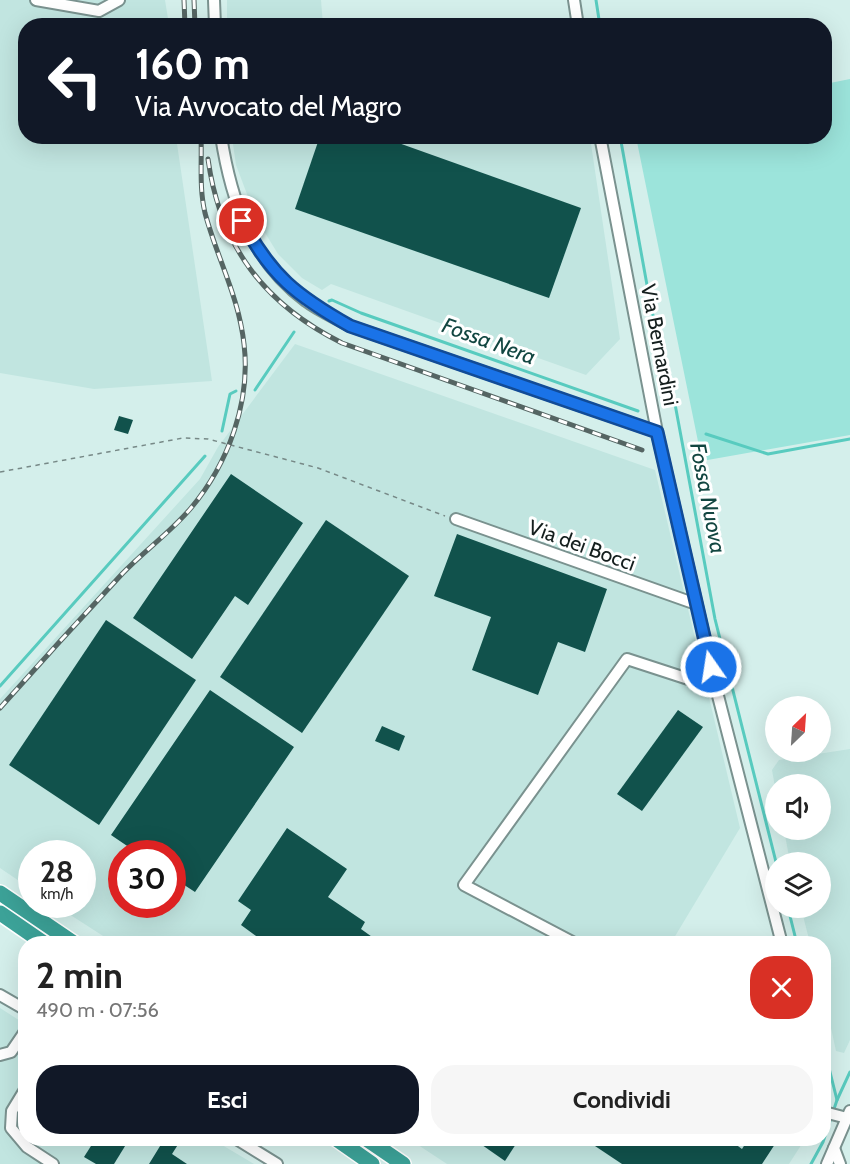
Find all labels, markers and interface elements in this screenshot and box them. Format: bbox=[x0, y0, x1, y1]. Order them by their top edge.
text: 160 m bbox=[135, 38, 250, 90]
icon: left bbox=[36, 42, 114, 120]
text: Via Avvocato del Magro bbox=[135, 90, 402, 123]
pin bbox=[216, 195, 267, 246]
icon: arrive bbox=[225, 204, 258, 237]
street label: Via Bernardini bbox=[636, 282, 684, 408]
water label: Fossa Nera bbox=[439, 312, 539, 370]
water label: Fossa Nuova bbox=[684, 440, 732, 556]
street label: Via dei Bocci bbox=[525, 514, 639, 576]
position arrow bbox=[679, 635, 743, 699]
north arrow bbox=[765, 696, 831, 762]
map controls bbox=[765, 696, 831, 918]
button: sound bbox=[765, 774, 831, 840]
speed limit sign: 30 bbox=[108, 840, 186, 918]
button: layers bbox=[765, 852, 831, 918]
text: 28 bbox=[40, 853, 74, 890]
text: km/h bbox=[41, 885, 73, 903]
text: 2 min bbox=[36, 953, 123, 997]
button: close bbox=[750, 956, 813, 1019]
text: 490 m · 07:56 bbox=[36, 998, 159, 1022]
button: Esci bbox=[36, 1065, 419, 1134]
button: Condividi bbox=[431, 1065, 813, 1134]

